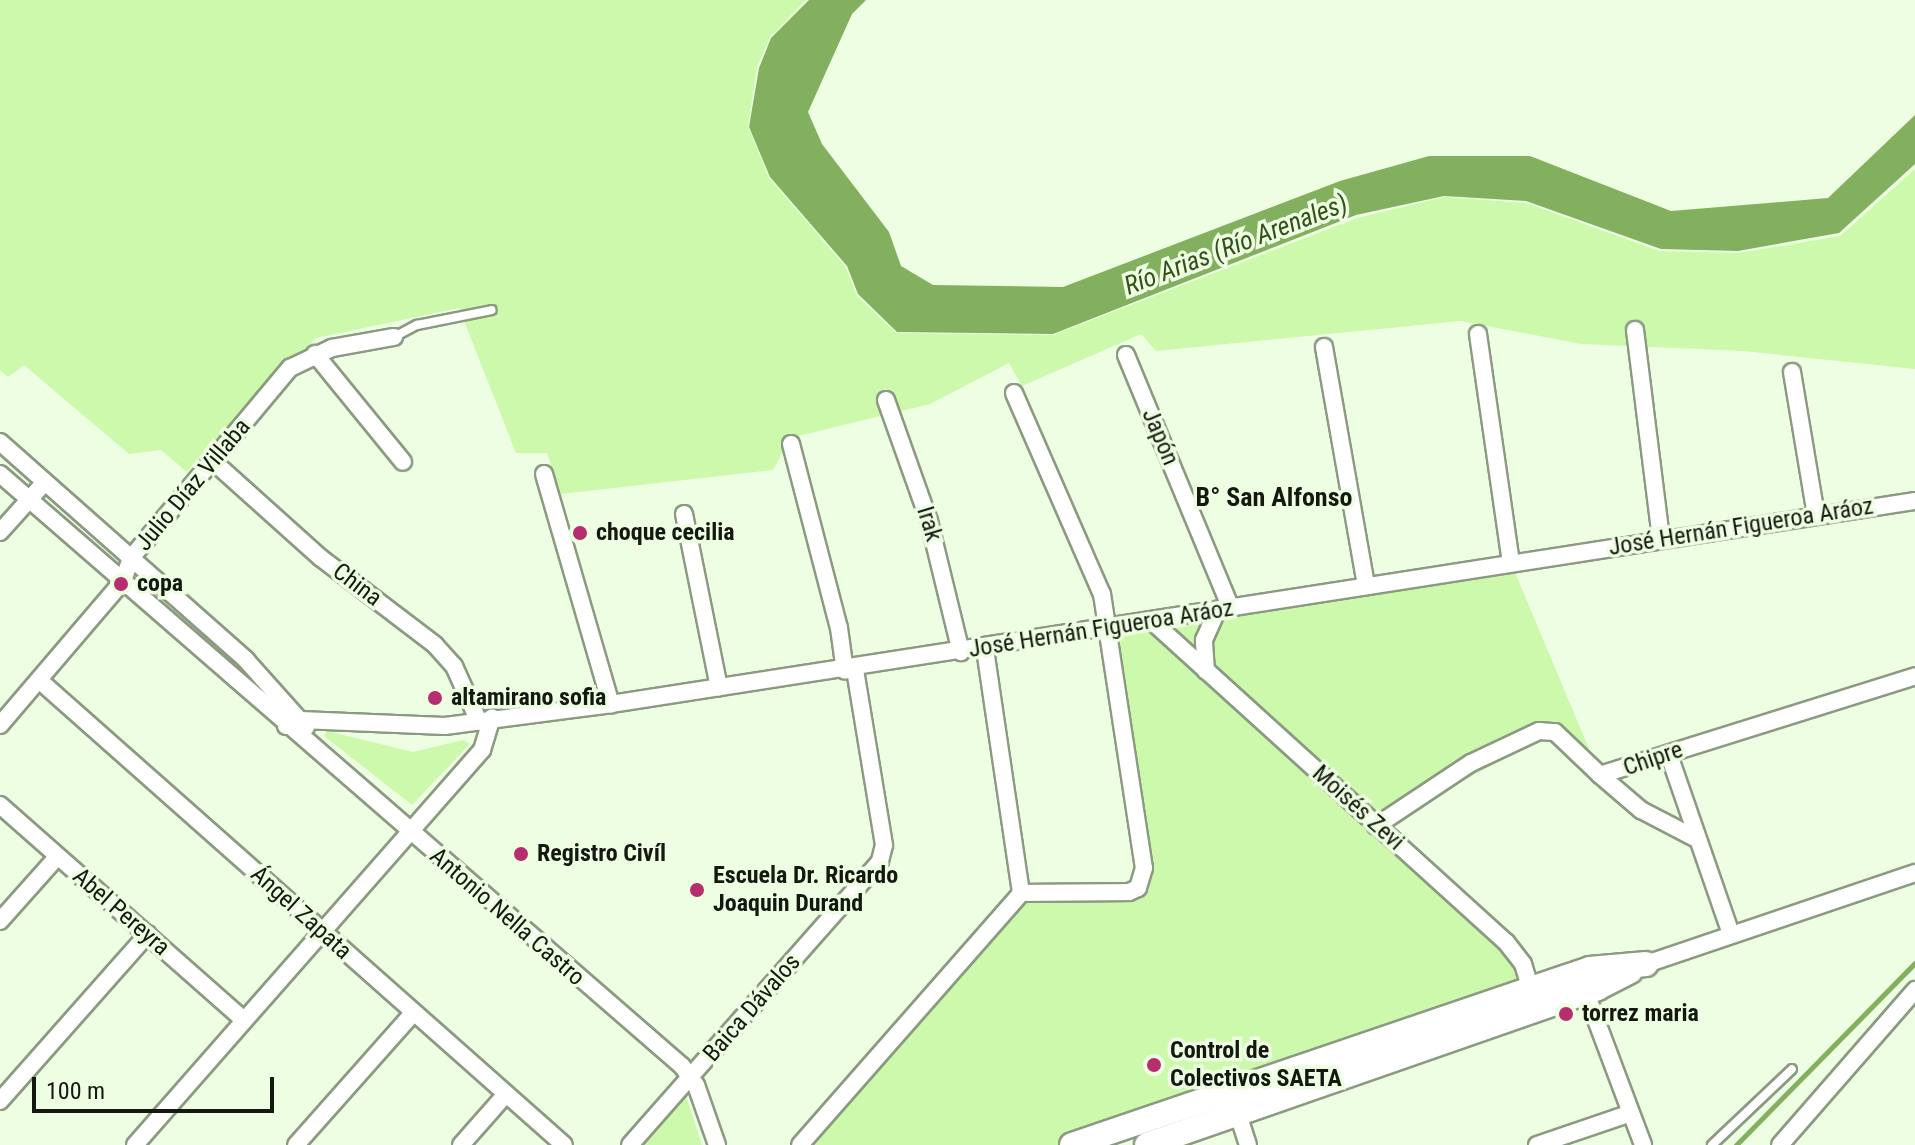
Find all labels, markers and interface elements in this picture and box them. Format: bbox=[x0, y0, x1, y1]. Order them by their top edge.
water label: Río Arias (Río Arenales) bbox=[1120, 188, 1352, 302]
street label: Japón bbox=[1135, 404, 1185, 470]
street label: Julio Díaz Villaba bbox=[129, 413, 257, 557]
district label: B° San Alfonso bbox=[1196, 482, 1352, 514]
street label: José Hernán Figueroa Aráoz bbox=[1607, 492, 1875, 562]
street label: Irak bbox=[910, 503, 948, 545]
place label: choque cecilia bbox=[596, 519, 735, 547]
marker: choque cecilia bbox=[571, 524, 589, 542]
street label: China bbox=[327, 557, 387, 613]
place label: copa bbox=[137, 570, 183, 598]
marker: copa bbox=[112, 575, 130, 593]
street label: José Hernán Figueroa Aráoz bbox=[967, 594, 1235, 664]
place label: altamirano sofia bbox=[451, 684, 606, 712]
marker: altamirano sofia bbox=[426, 689, 444, 707]
street label: Chipre bbox=[1620, 735, 1686, 783]
street label: Moisés Zevi bbox=[1306, 759, 1410, 857]
place label: Registro Civíl bbox=[537, 840, 666, 868]
street label: Antonio Nella Castro bbox=[424, 842, 590, 992]
marker: Registro Civíl bbox=[512, 845, 530, 863]
street label: Ángel Zapata bbox=[245, 860, 357, 966]
street label: Abel Pereyra bbox=[67, 862, 175, 962]
place label: Escuela Dr. Ricardo Joaquin Durand bbox=[713, 862, 898, 918]
marker: Escuela Dr. Ricardo Joaquin Durand bbox=[688, 881, 706, 899]
street label: Baica Dávalos bbox=[697, 948, 807, 1068]
place label: torrez maria bbox=[1582, 1000, 1699, 1028]
marker: torrez maria bbox=[1557, 1005, 1575, 1023]
place label: Control de Colectivos SAETA bbox=[1170, 1037, 1342, 1093]
marker: Control de Colectivos SAETA bbox=[1145, 1056, 1163, 1074]
scale bar bbox=[36, 1061, 278, 1111]
text: 100 m bbox=[46, 1077, 105, 1105]

